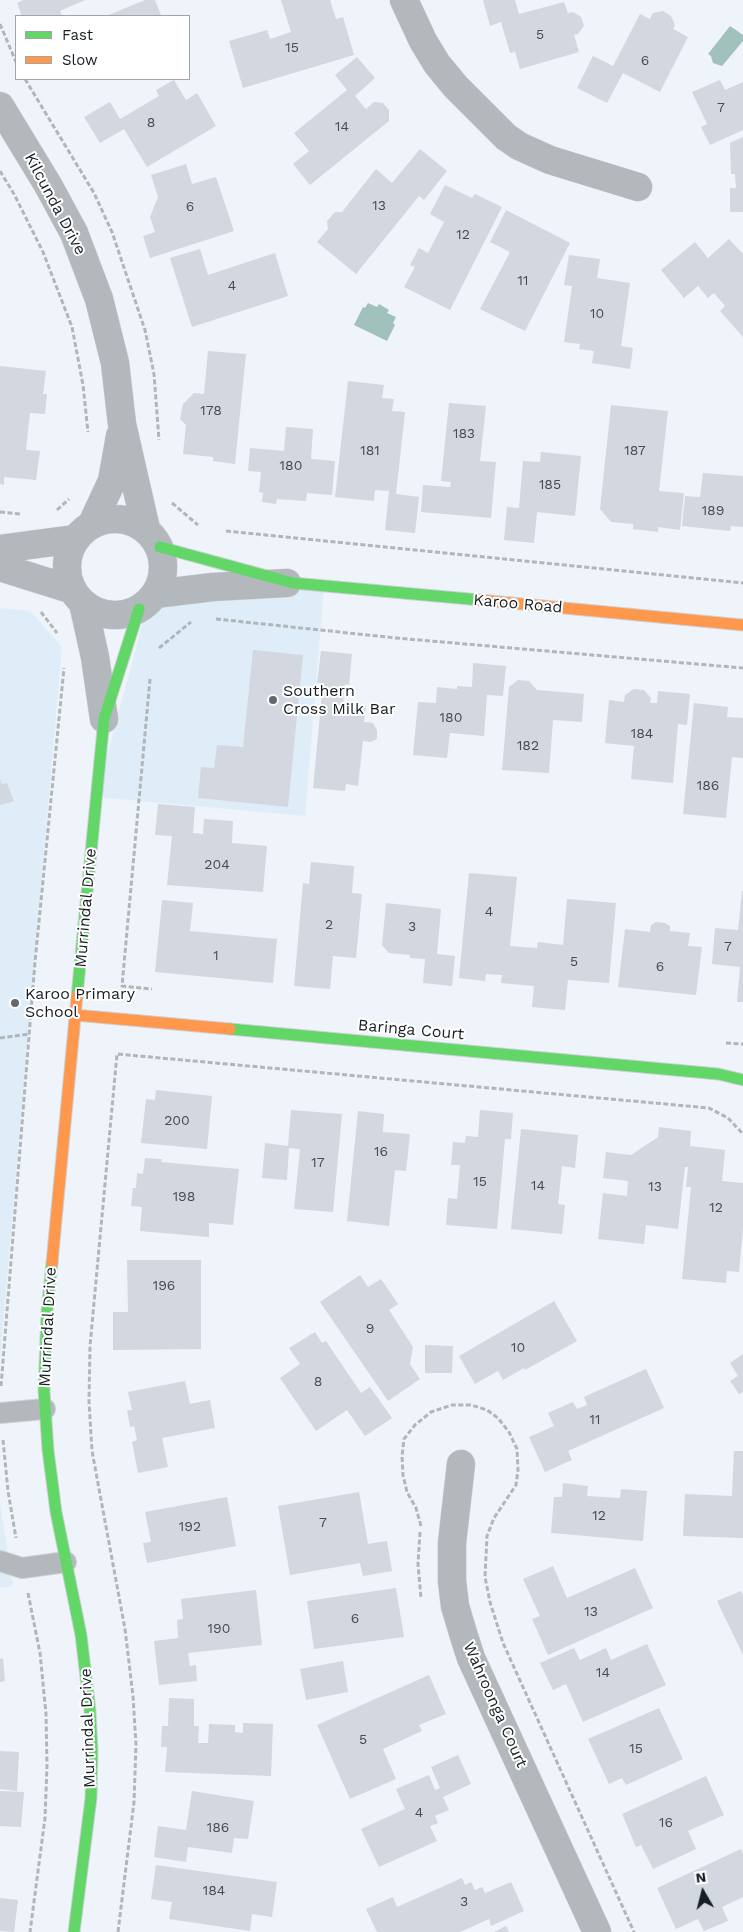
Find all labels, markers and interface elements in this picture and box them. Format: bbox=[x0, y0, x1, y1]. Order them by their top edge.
legend bbox=[15, 15, 190, 80]
text: Fast bbox=[62, 26, 93, 44]
house number: 5 bbox=[536, 27, 544, 43]
house number: 15 bbox=[285, 40, 299, 56]
text: Slow bbox=[62, 51, 98, 69]
house number: 6 bbox=[641, 53, 649, 69]
house number: 7 bbox=[717, 100, 725, 116]
house number: 8 bbox=[147, 115, 155, 131]
house number: 14 bbox=[335, 119, 349, 135]
street label: Kilcunda Drive bbox=[20, 150, 90, 258]
house number: 13 bbox=[372, 198, 386, 214]
house number: 6 bbox=[186, 199, 194, 215]
house number: 12 bbox=[456, 227, 470, 243]
house number: 11 bbox=[518, 273, 528, 289]
house number: 4 bbox=[228, 278, 236, 294]
house number: 10 bbox=[590, 306, 604, 322]
house number: 178 bbox=[200, 403, 222, 419]
house number: 183 bbox=[453, 426, 475, 442]
house number: 181 bbox=[360, 443, 380, 459]
house number: 187 bbox=[624, 443, 646, 459]
house number: 180 bbox=[280, 458, 302, 474]
house number: 185 bbox=[539, 477, 561, 493]
house number: 189 bbox=[702, 503, 724, 519]
street label: Karoo Road bbox=[473, 591, 563, 617]
place label: Southern Cross Milk Bar bbox=[283, 681, 396, 719]
marker: Southern Cross Milk Bar bbox=[267, 694, 279, 706]
house number: 180 bbox=[440, 710, 462, 726]
house number: 184 bbox=[631, 726, 653, 742]
house number: 182 bbox=[517, 738, 539, 754]
house number: 186 bbox=[697, 778, 719, 794]
street label: Murrindal Drive bbox=[71, 847, 101, 969]
house number: 204 bbox=[204, 857, 230, 873]
house number: 4 bbox=[485, 904, 493, 920]
house number: 2 bbox=[325, 917, 333, 933]
house number: 3 bbox=[408, 919, 416, 935]
house number: 7 bbox=[724, 939, 732, 955]
house number: 1 bbox=[213, 948, 219, 964]
house number: 5 bbox=[570, 954, 578, 970]
house number: 6 bbox=[656, 959, 664, 975]
place label: Karoo Primary School bbox=[25, 984, 135, 1022]
marker: Karoo Primary School bbox=[9, 997, 21, 1009]
street label: Baringa Court bbox=[357, 1016, 465, 1044]
house number: 200 bbox=[164, 1113, 190, 1129]
house number: 16 bbox=[374, 1144, 388, 1160]
house number: 17 bbox=[311, 1155, 325, 1171]
house number: 15 bbox=[473, 1174, 487, 1190]
house number: 14 bbox=[531, 1178, 545, 1194]
house number: 13 bbox=[648, 1179, 662, 1195]
house number: 198 bbox=[173, 1189, 195, 1205]
house number: 12 bbox=[709, 1200, 723, 1216]
street label: Murrindal Drive bbox=[35, 1267, 61, 1387]
house number: 196 bbox=[153, 1278, 175, 1294]
house number: 9 bbox=[366, 1321, 374, 1337]
house number: 10 bbox=[511, 1340, 525, 1356]
house number: 8 bbox=[314, 1374, 322, 1390]
house number: 11 bbox=[590, 1412, 600, 1428]
house number: 12 bbox=[592, 1508, 606, 1524]
house number: 7 bbox=[319, 1515, 327, 1531]
house number: 192 bbox=[179, 1519, 201, 1535]
house number: 13 bbox=[584, 1604, 598, 1620]
house number: 6 bbox=[351, 1611, 359, 1627]
house number: 190 bbox=[208, 1621, 230, 1637]
street label: Wahroonga Court bbox=[459, 1639, 531, 1771]
house number: 14 bbox=[596, 1665, 610, 1681]
street label: Murrindal Drive bbox=[76, 1668, 100, 1788]
house number: 5 bbox=[359, 1732, 367, 1748]
house number: 15 bbox=[629, 1741, 643, 1757]
house number: 4 bbox=[415, 1805, 423, 1821]
house number: 16 bbox=[659, 1815, 673, 1831]
house number: 186 bbox=[207, 1820, 229, 1836]
north arrow bbox=[678, 1867, 728, 1917]
text: N bbox=[695, 1869, 707, 1886]
house number: 184 bbox=[203, 1883, 225, 1899]
house number: 3 bbox=[460, 1894, 468, 1910]

